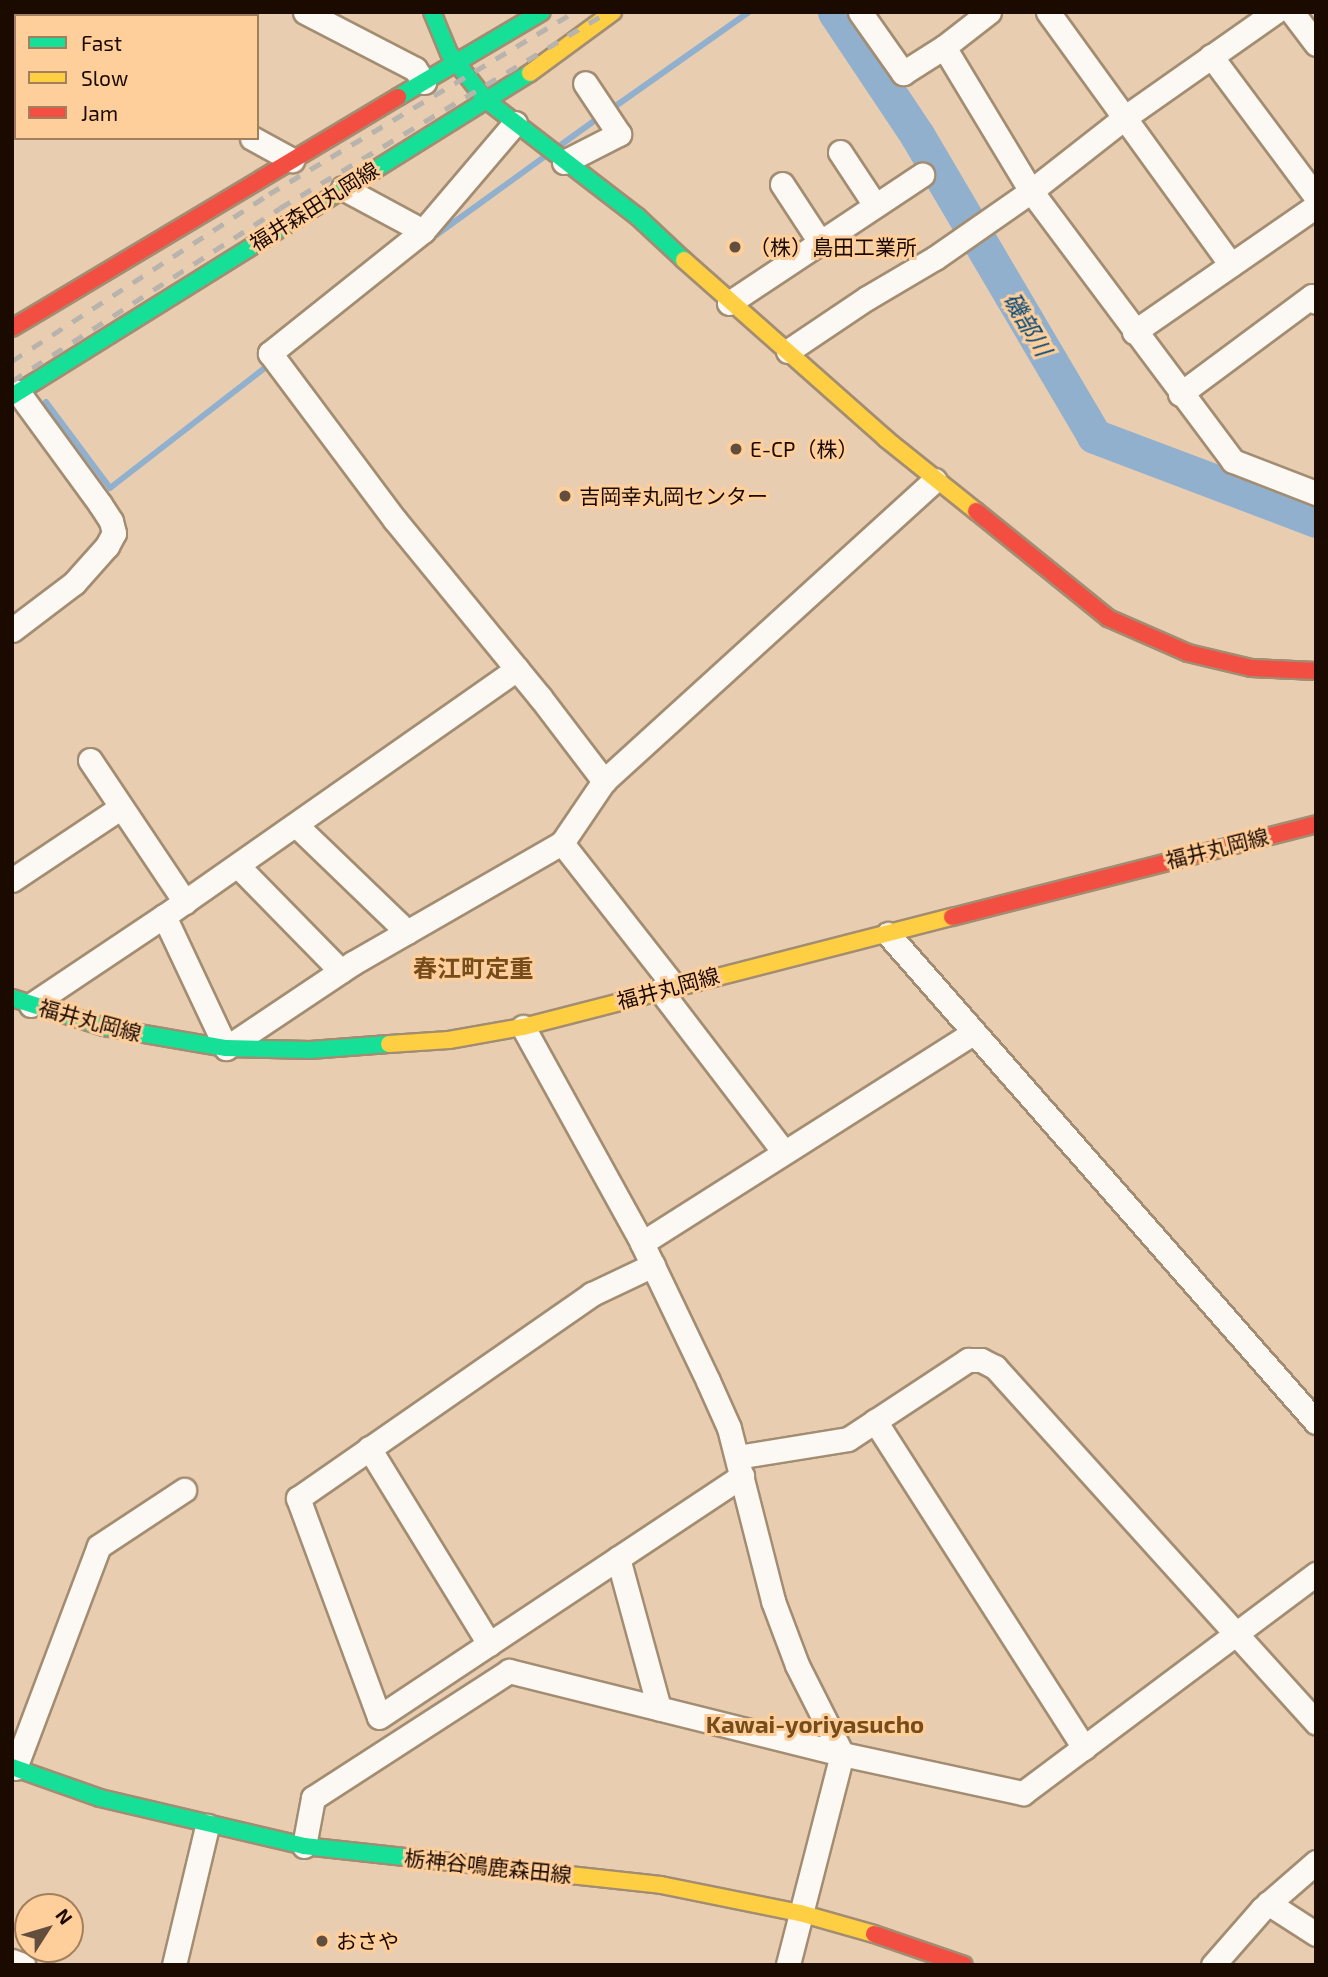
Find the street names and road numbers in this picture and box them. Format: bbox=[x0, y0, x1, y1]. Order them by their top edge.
street label: 福井森田丸岡線 bbox=[245, 156, 383, 256]
street label: 福井丸岡線 bbox=[1163, 823, 1271, 873]
street label: 福井丸岡線 bbox=[614, 962, 722, 1014]
street label: 福井丸岡線 bbox=[36, 994, 144, 1046]
street label: 栃神谷鳴鹿森田線 bbox=[403, 1845, 573, 1887]

